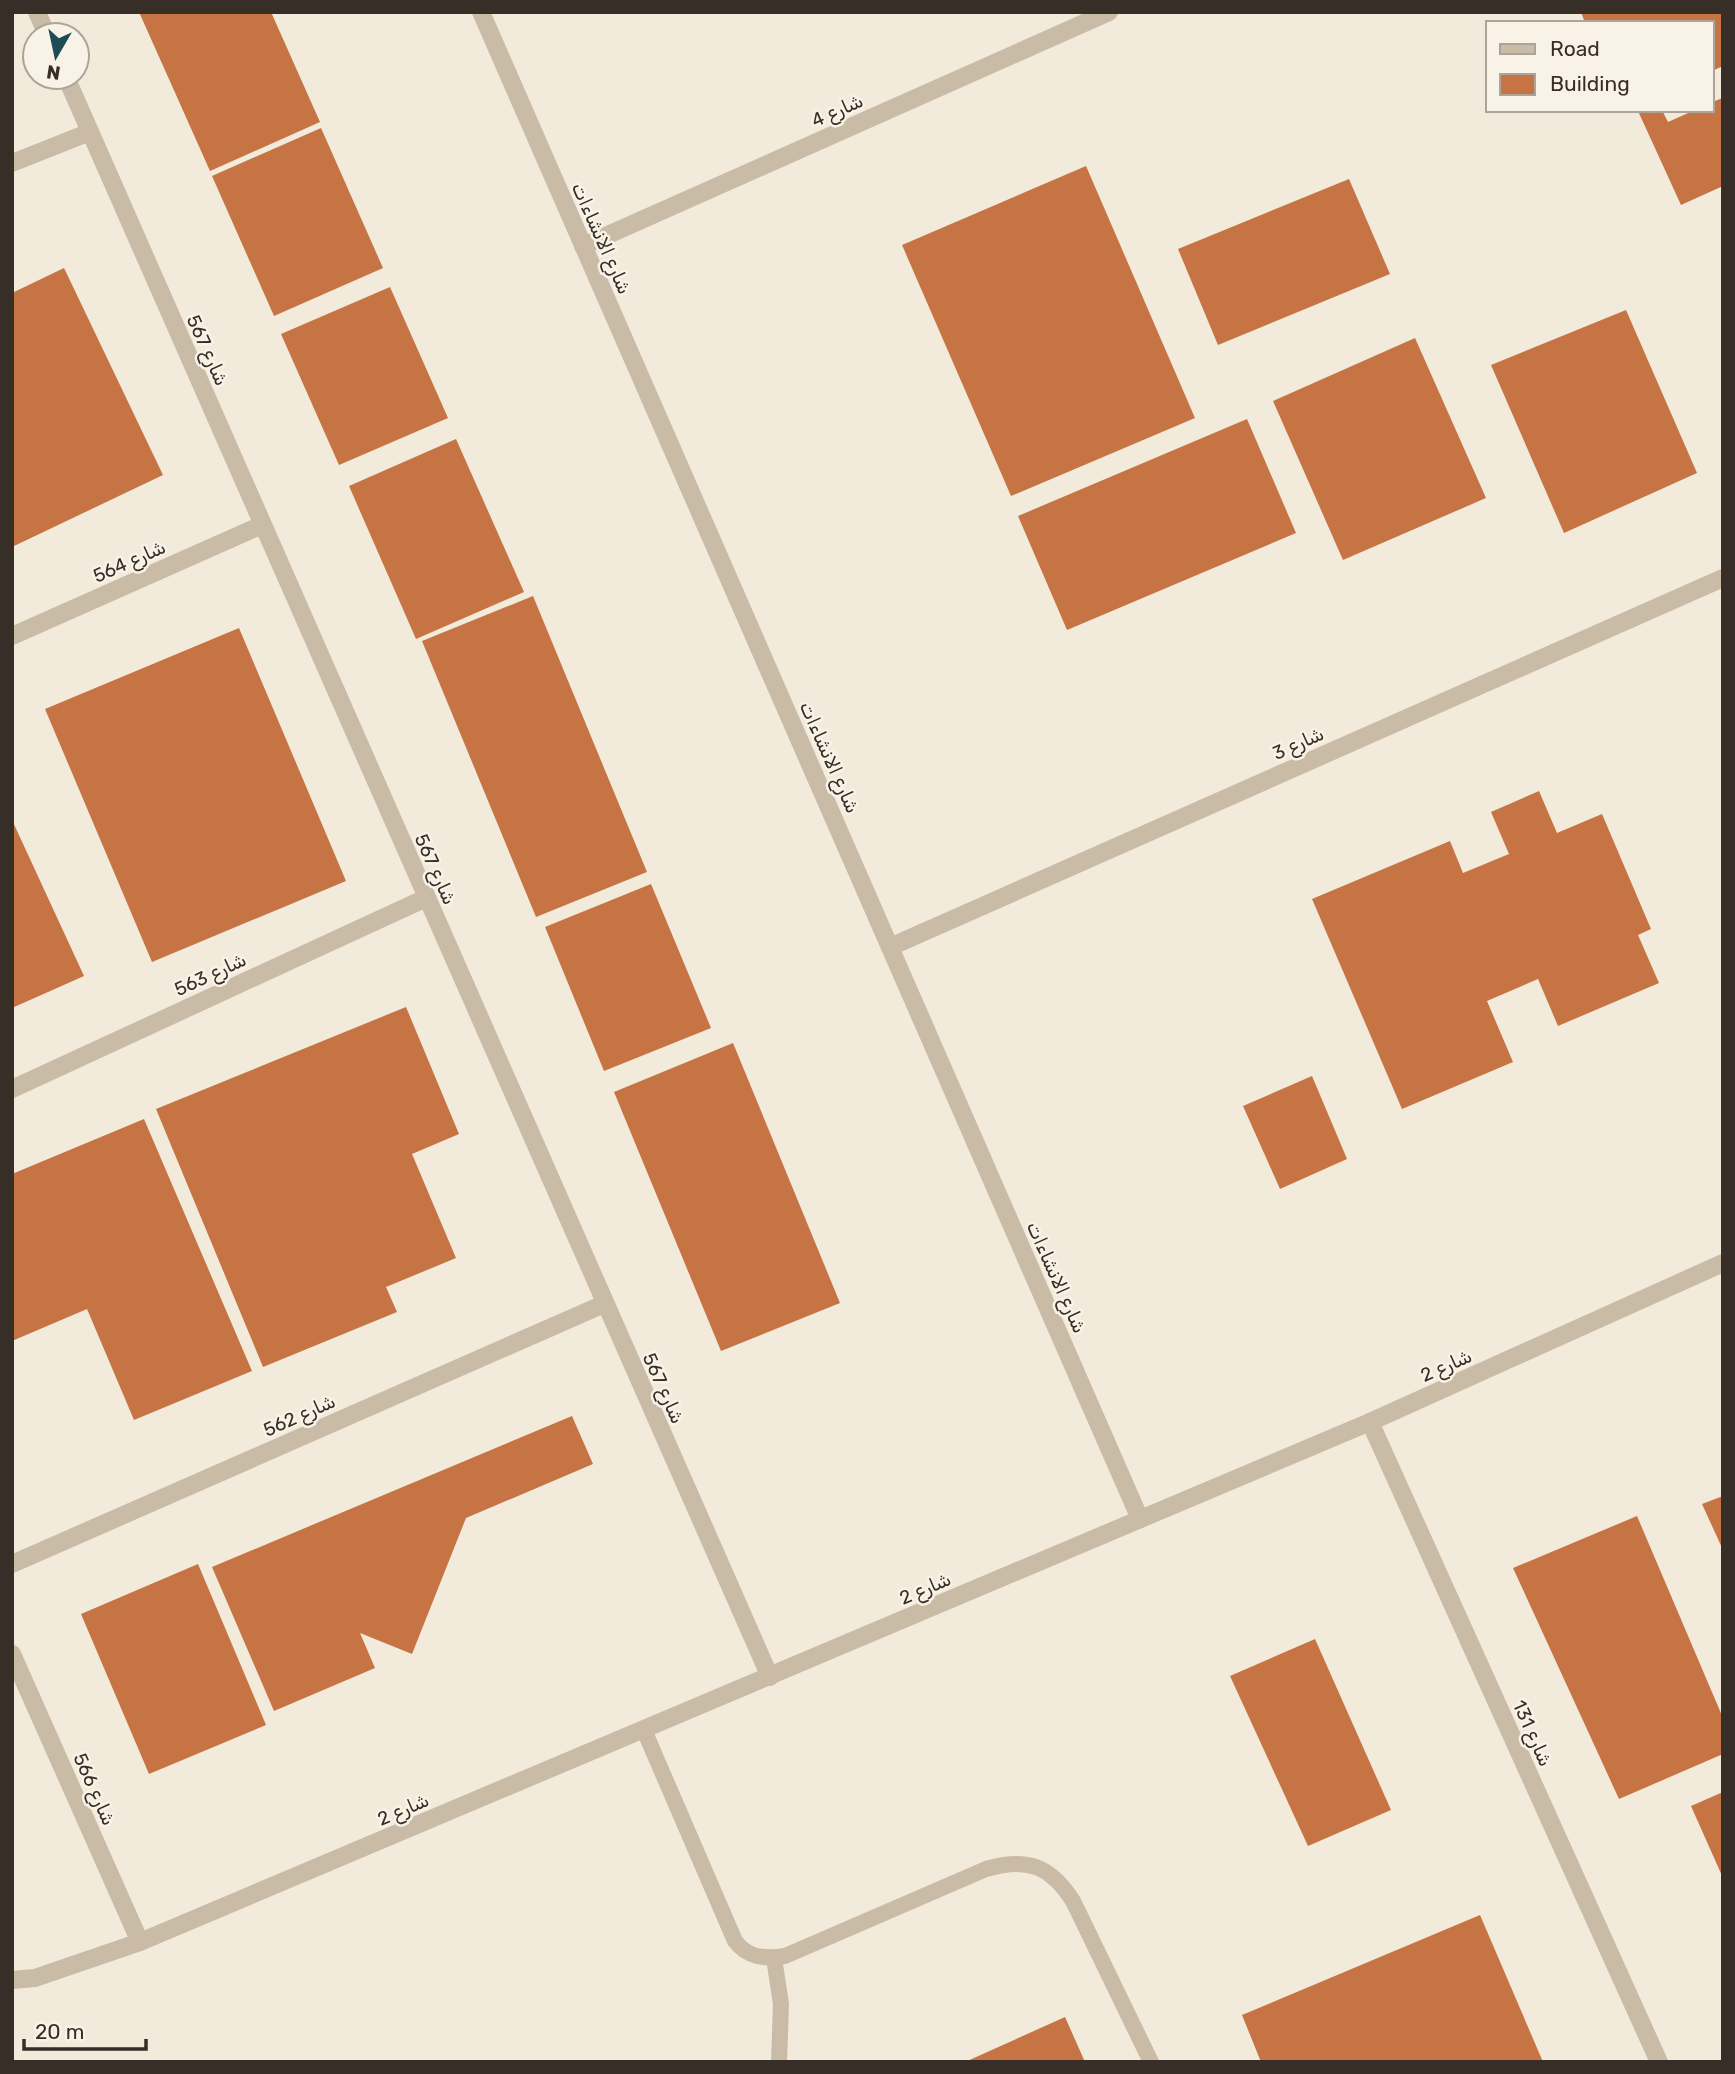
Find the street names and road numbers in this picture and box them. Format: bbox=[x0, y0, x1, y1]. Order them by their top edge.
street label: شارع 4 bbox=[808, 89, 868, 134]
street label: شارع الانشاءات bbox=[565, 179, 636, 298]
street label: شارع 567 bbox=[180, 311, 233, 390]
street label: شارع 564 bbox=[89, 535, 170, 589]
street label: شارع الانشاءات bbox=[793, 698, 864, 817]
street label: شارع 3 bbox=[1269, 722, 1328, 767]
street label: شارع 567 bbox=[408, 830, 461, 909]
street label: شارع 563 bbox=[171, 948, 251, 1003]
street label: شارع الانشاءات bbox=[1020, 1218, 1091, 1337]
street label: شارع 2 bbox=[1417, 1344, 1476, 1389]
street label: شارع 567 bbox=[636, 1349, 689, 1428]
street label: شارع 562 bbox=[260, 1389, 340, 1443]
street label: شارع 2 bbox=[896, 1567, 955, 1611]
street label: شارع 131 bbox=[1506, 1696, 1557, 1771]
street label: شارع 566 bbox=[67, 1749, 121, 1830]
street label: شارع 2 bbox=[374, 1788, 433, 1832]

